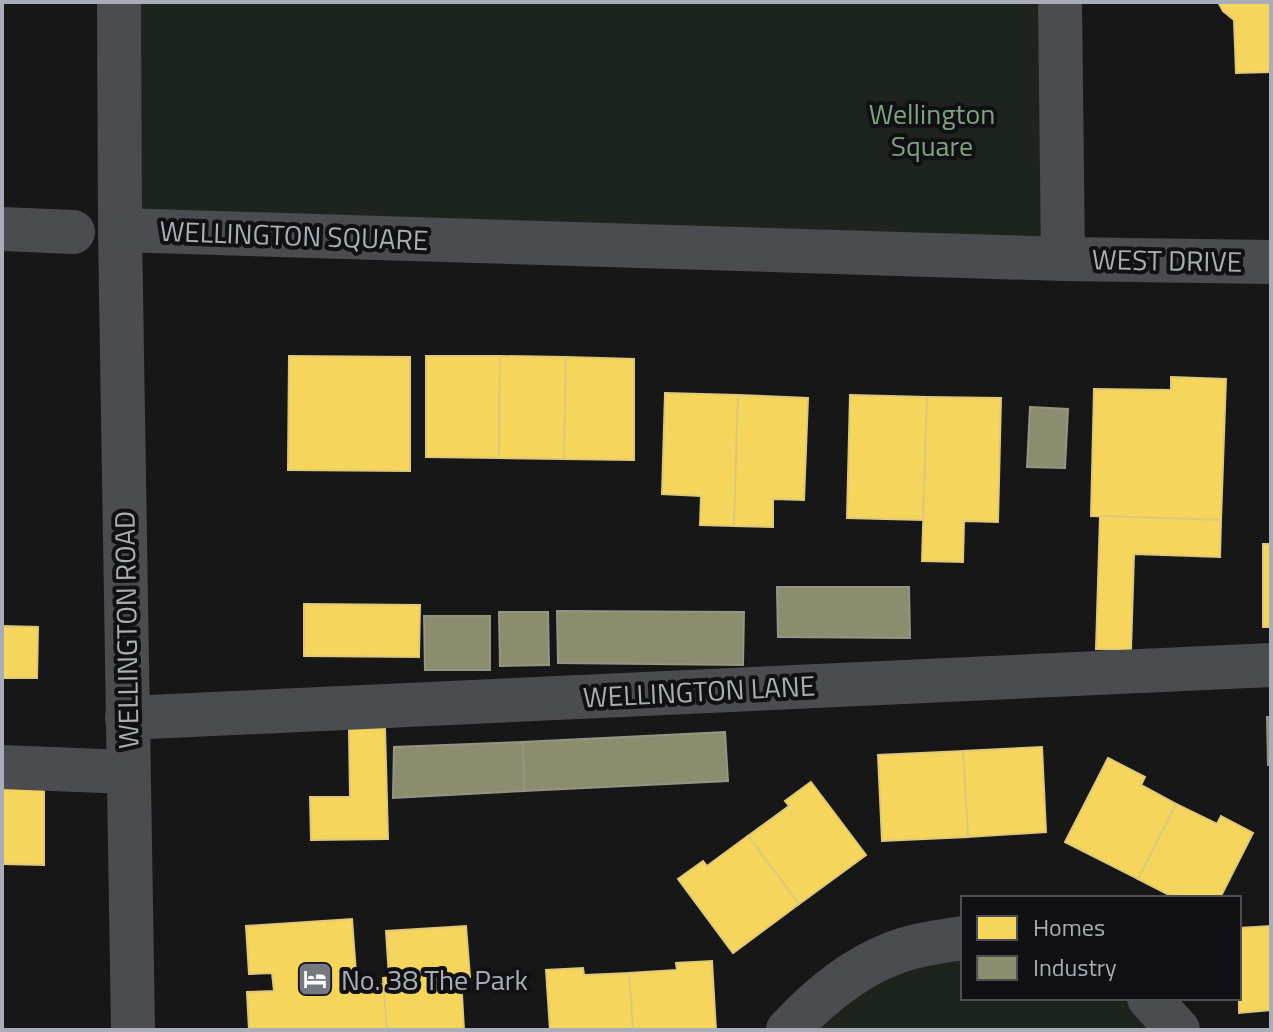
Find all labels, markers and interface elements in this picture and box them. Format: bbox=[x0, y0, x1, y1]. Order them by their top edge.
park label: Wellington Square bbox=[869, 92, 995, 167]
street label: WELLINGTON SQUARE bbox=[159, 209, 429, 261]
street label: WEST DRIVE bbox=[1092, 237, 1242, 283]
street label: WELLINGTON ROAD bbox=[102, 511, 150, 749]
street label: WELLINGTON LANE bbox=[582, 663, 816, 719]
legend bbox=[961, 896, 1241, 1000]
text: Homes bbox=[1033, 909, 1105, 945]
text: Industry bbox=[1033, 949, 1117, 985]
place label: No. 38 The Park bbox=[341, 958, 528, 1001]
hotel icon: No. 38 The Park bbox=[296, 960, 334, 998]

